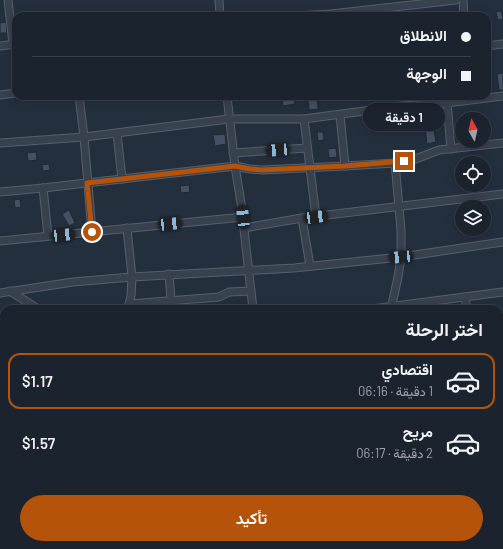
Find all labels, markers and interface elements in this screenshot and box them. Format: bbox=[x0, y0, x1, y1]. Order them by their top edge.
text: الانطلاق bbox=[400, 26, 447, 44]
text: الوجهة bbox=[406, 64, 447, 82]
callout: 1 دقيقة bbox=[363, 103, 445, 131]
text: 1 دقيقة bbox=[385, 109, 423, 125]
north arrow bbox=[455, 112, 491, 148]
map controls bbox=[455, 112, 491, 236]
car bbox=[266, 143, 290, 157]
route end bbox=[395, 152, 413, 170]
button: locate bbox=[455, 156, 491, 192]
button: layers bbox=[455, 200, 491, 236]
car bbox=[236, 204, 250, 230]
car bbox=[303, 210, 329, 224]
car bbox=[157, 217, 183, 231]
route start bbox=[83, 223, 101, 241]
car bbox=[50, 228, 76, 242]
car bbox=[389, 250, 413, 264]
text: اختر الرحلة bbox=[406, 318, 483, 340]
text: اقتصادي bbox=[381, 360, 433, 378]
icon: car bbox=[445, 363, 481, 399]
text: $1.17 bbox=[22, 372, 53, 390]
text: 1 دقيقة · 06:16 bbox=[358, 383, 433, 399]
text: مريح bbox=[403, 422, 433, 440]
icon: car bbox=[445, 425, 481, 461]
text: $1.57 bbox=[22, 434, 55, 452]
text: 2 دقيقة · 06:17 bbox=[356, 445, 433, 461]
button: تأكيد bbox=[20, 495, 483, 541]

